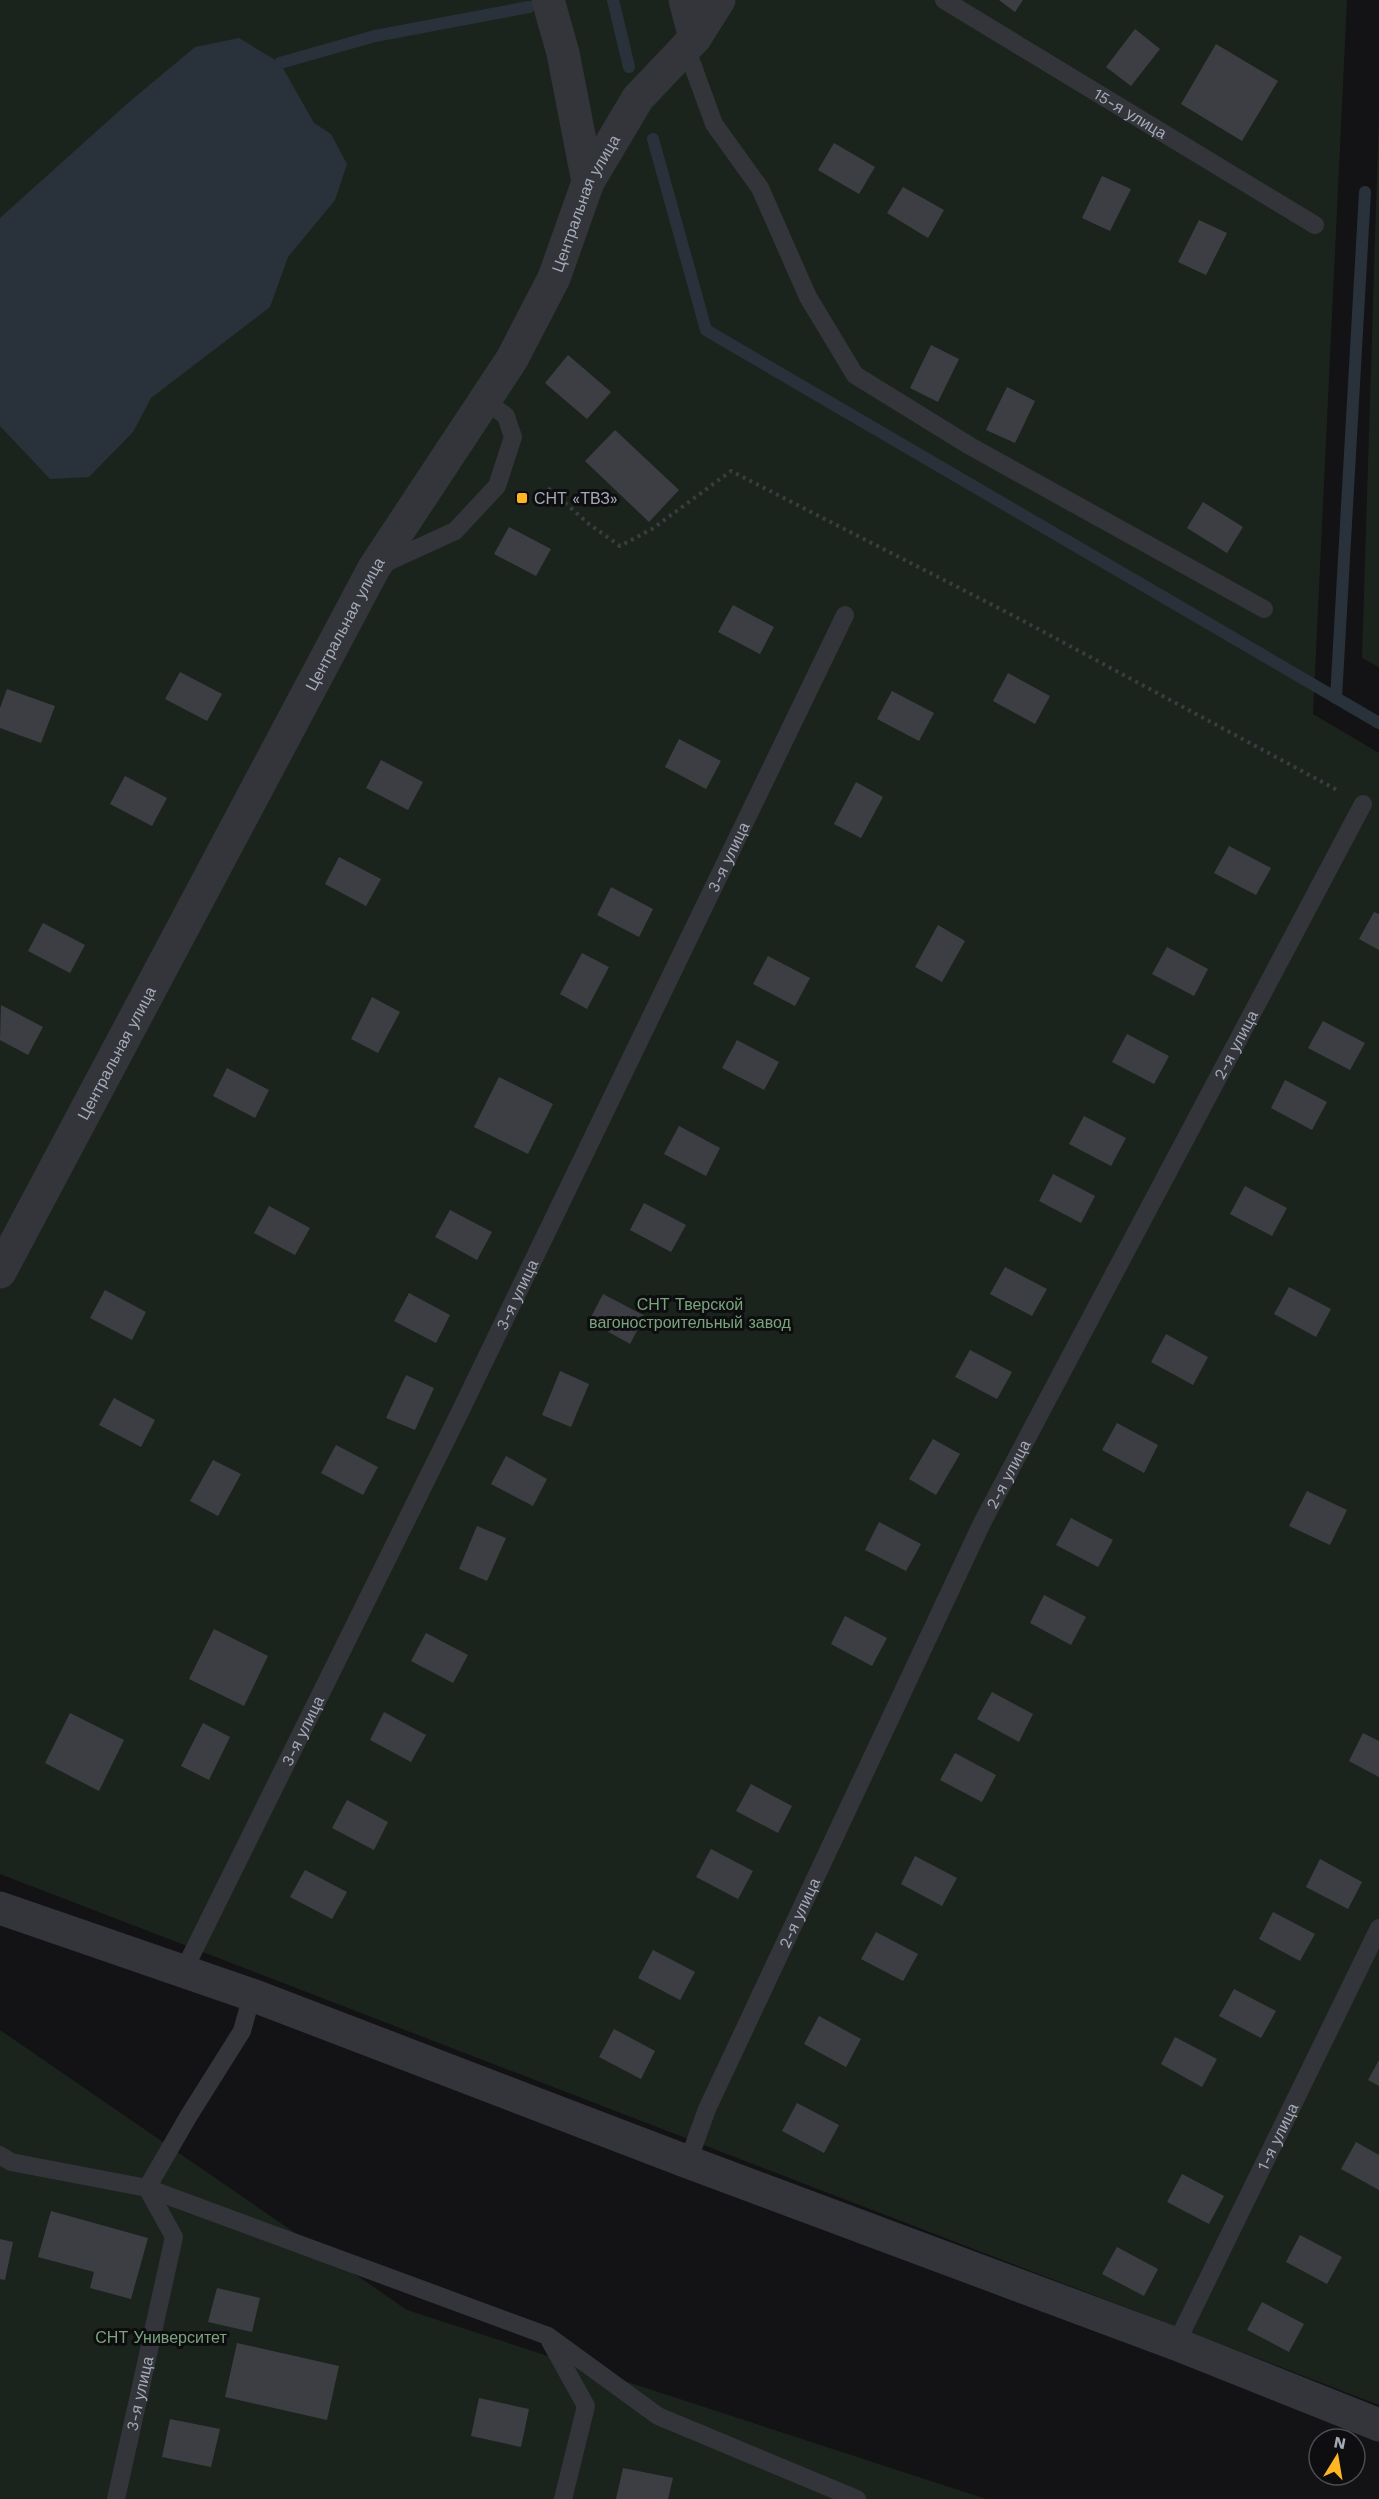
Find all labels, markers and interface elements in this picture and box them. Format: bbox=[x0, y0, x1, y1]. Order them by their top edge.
street label: 15-я улица bbox=[1090, 84, 1170, 142]
street label: Центральная улица bbox=[547, 131, 624, 275]
place label: СНТ «ТВЗ» bbox=[534, 489, 618, 508]
marker: СНТ «ТВЗ» bbox=[515, 491, 529, 505]
street label: Центральная улица bbox=[301, 554, 388, 694]
street label: 3-я улица bbox=[703, 819, 753, 895]
street label: Центральная улица bbox=[73, 983, 160, 1123]
street label: 2-я улица bbox=[1209, 1007, 1262, 1082]
street label: 3-я улица bbox=[492, 1256, 542, 1333]
park label: СНТ Тверской вагоностроительный завод bbox=[589, 1295, 792, 1332]
street label: 2-я улица bbox=[982, 1436, 1034, 1512]
street label: 3-я улица bbox=[277, 1692, 328, 1769]
street label: 2-я улица bbox=[774, 1875, 824, 1951]
street label: 1-я улица bbox=[1253, 2100, 1302, 2173]
park label: СНТ Университет bbox=[95, 2328, 227, 2347]
street label: 3-я улица bbox=[122, 2354, 157, 2433]
north arrow bbox=[1307, 2427, 1367, 2487]
text: N bbox=[1332, 2432, 1347, 2453]

